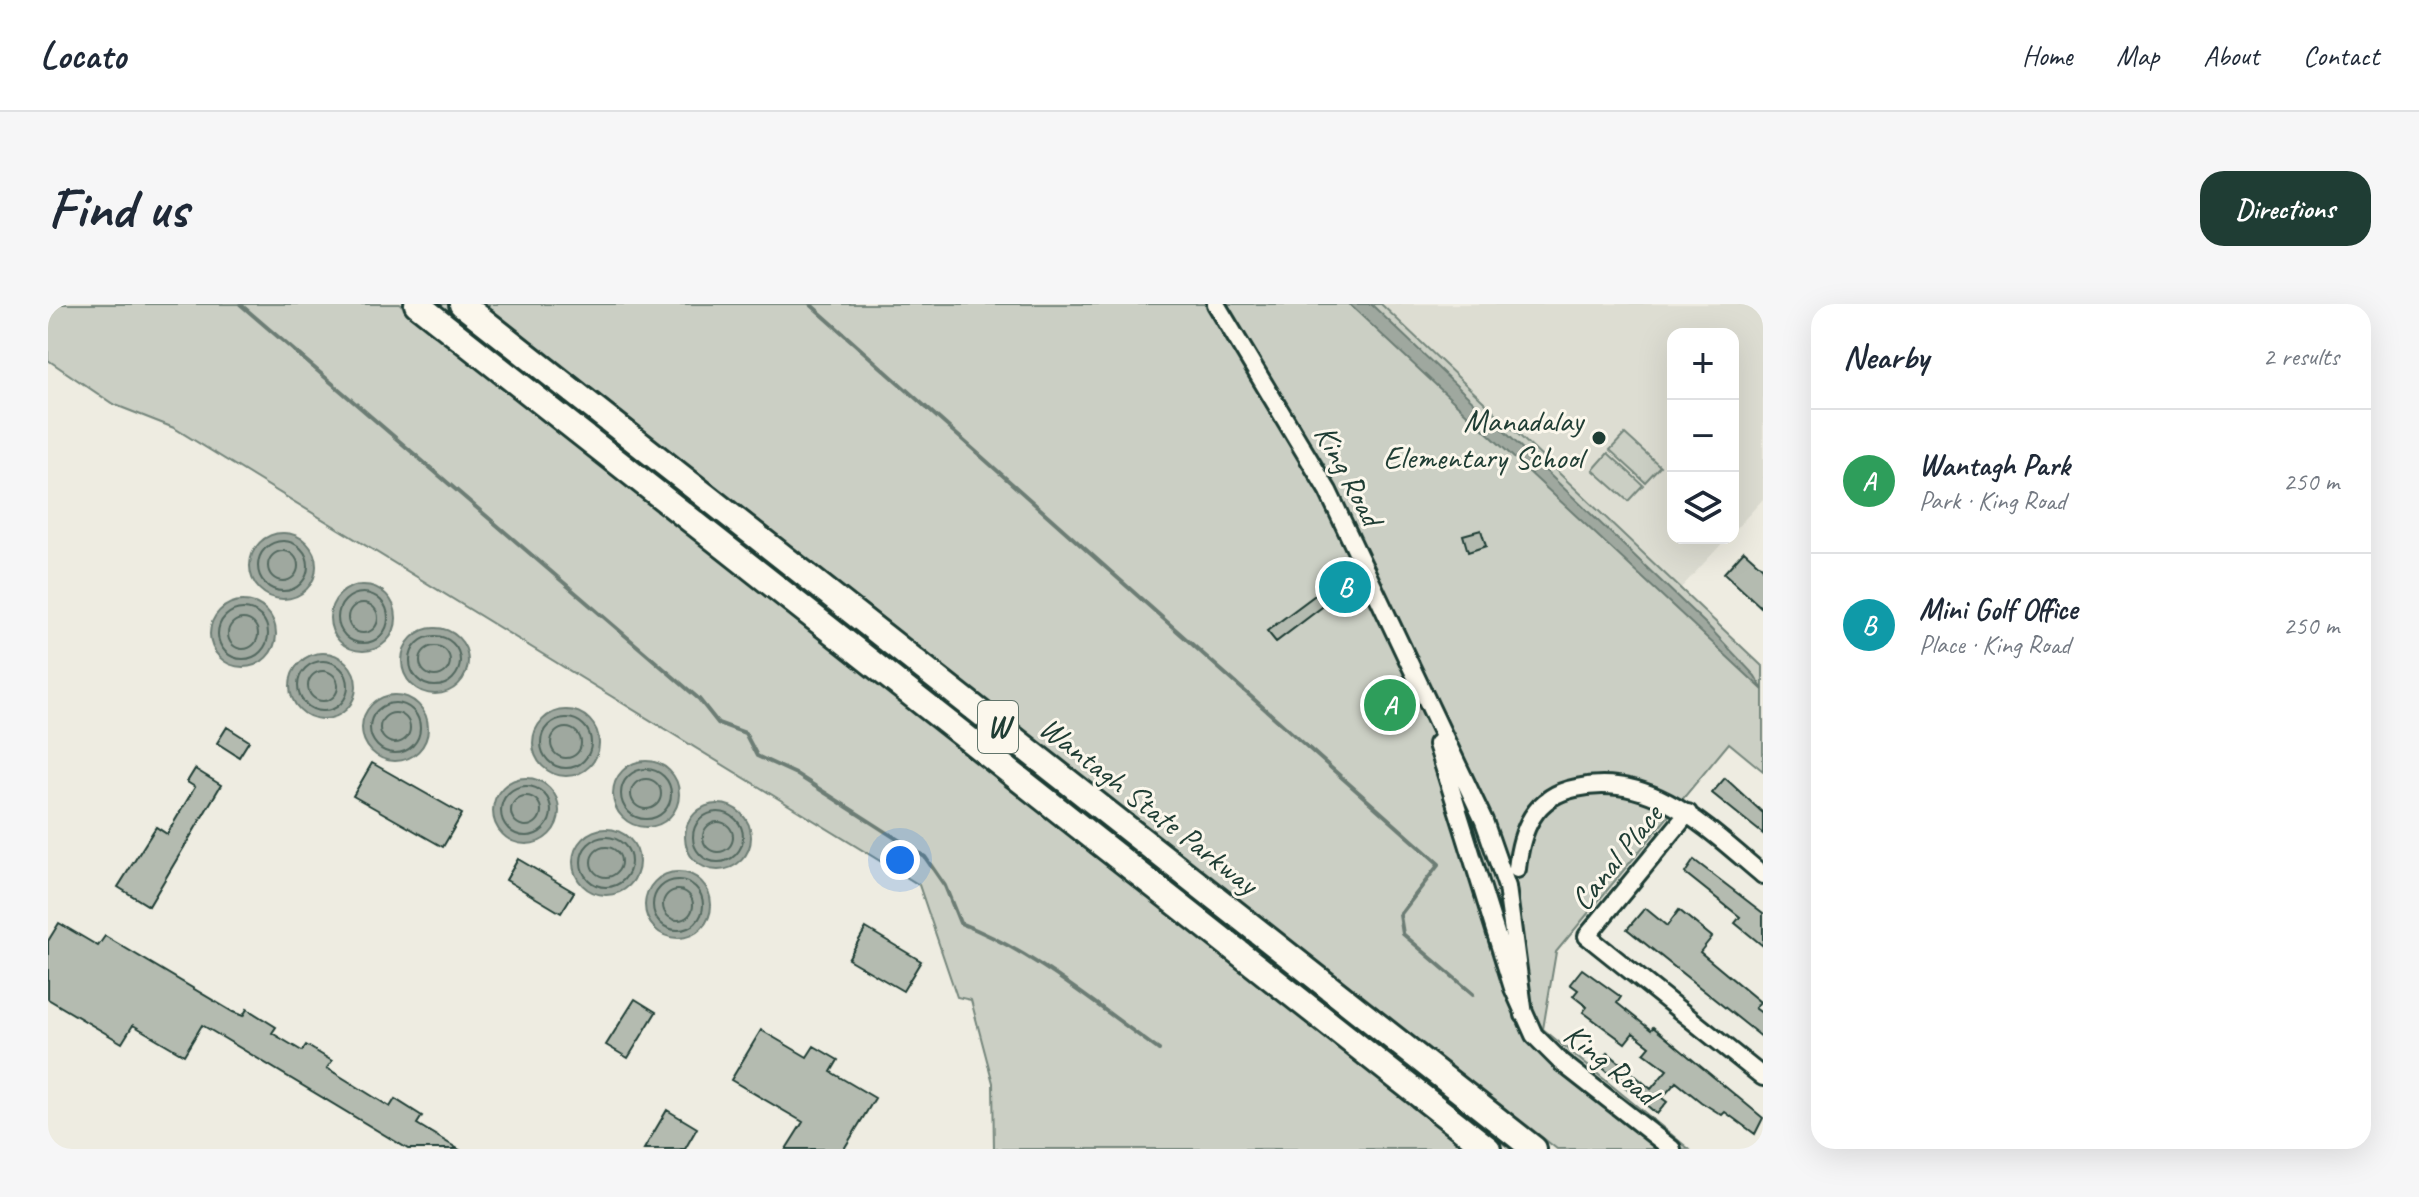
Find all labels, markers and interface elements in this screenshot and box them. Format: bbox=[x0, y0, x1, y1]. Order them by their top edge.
text: Locato bbox=[40, 32, 126, 79]
text: Home bbox=[2022, 38, 2072, 73]
text: Map bbox=[2116, 38, 2159, 73]
text: About bbox=[2203, 38, 2259, 73]
text: Contact bbox=[2303, 38, 2379, 73]
button: Directions bbox=[2200, 171, 2371, 246]
text: Find us bbox=[48, 173, 188, 244]
map controls bbox=[1667, 328, 1739, 544]
button: + bbox=[1667, 328, 1739, 400]
text: Nearby bbox=[1843, 335, 1929, 378]
text: 2 results bbox=[2263, 340, 2339, 373]
place label: Manadalay Elementary School bbox=[1383, 400, 1589, 478]
button: − bbox=[1667, 400, 1739, 472]
street label: King Road bbox=[1305, 418, 1394, 537]
marker: Manadalay Elementary School bbox=[1590, 429, 1608, 447]
text: Wantagh Park bbox=[1919, 446, 2070, 484]
text: A bbox=[1862, 465, 1876, 498]
text: 250 m bbox=[2283, 465, 2339, 498]
button: layers bbox=[1667, 472, 1739, 544]
text: Park · King Road bbox=[1919, 484, 2066, 517]
pin: B bbox=[1319, 557, 1371, 617]
text: Mini Golf Office bbox=[1919, 590, 2077, 628]
text: B bbox=[1862, 609, 1876, 642]
text: 250 m bbox=[2283, 609, 2339, 642]
text: Place · King Road bbox=[1919, 628, 2070, 661]
pin: A bbox=[1364, 675, 1416, 735]
road number: W bbox=[978, 701, 1018, 753]
street label: Wantagh State Parkway bbox=[1031, 707, 1269, 906]
street label: Canal Place bbox=[1561, 794, 1673, 919]
your location bbox=[880, 840, 920, 880]
street label: King Road bbox=[1556, 1014, 1669, 1117]

